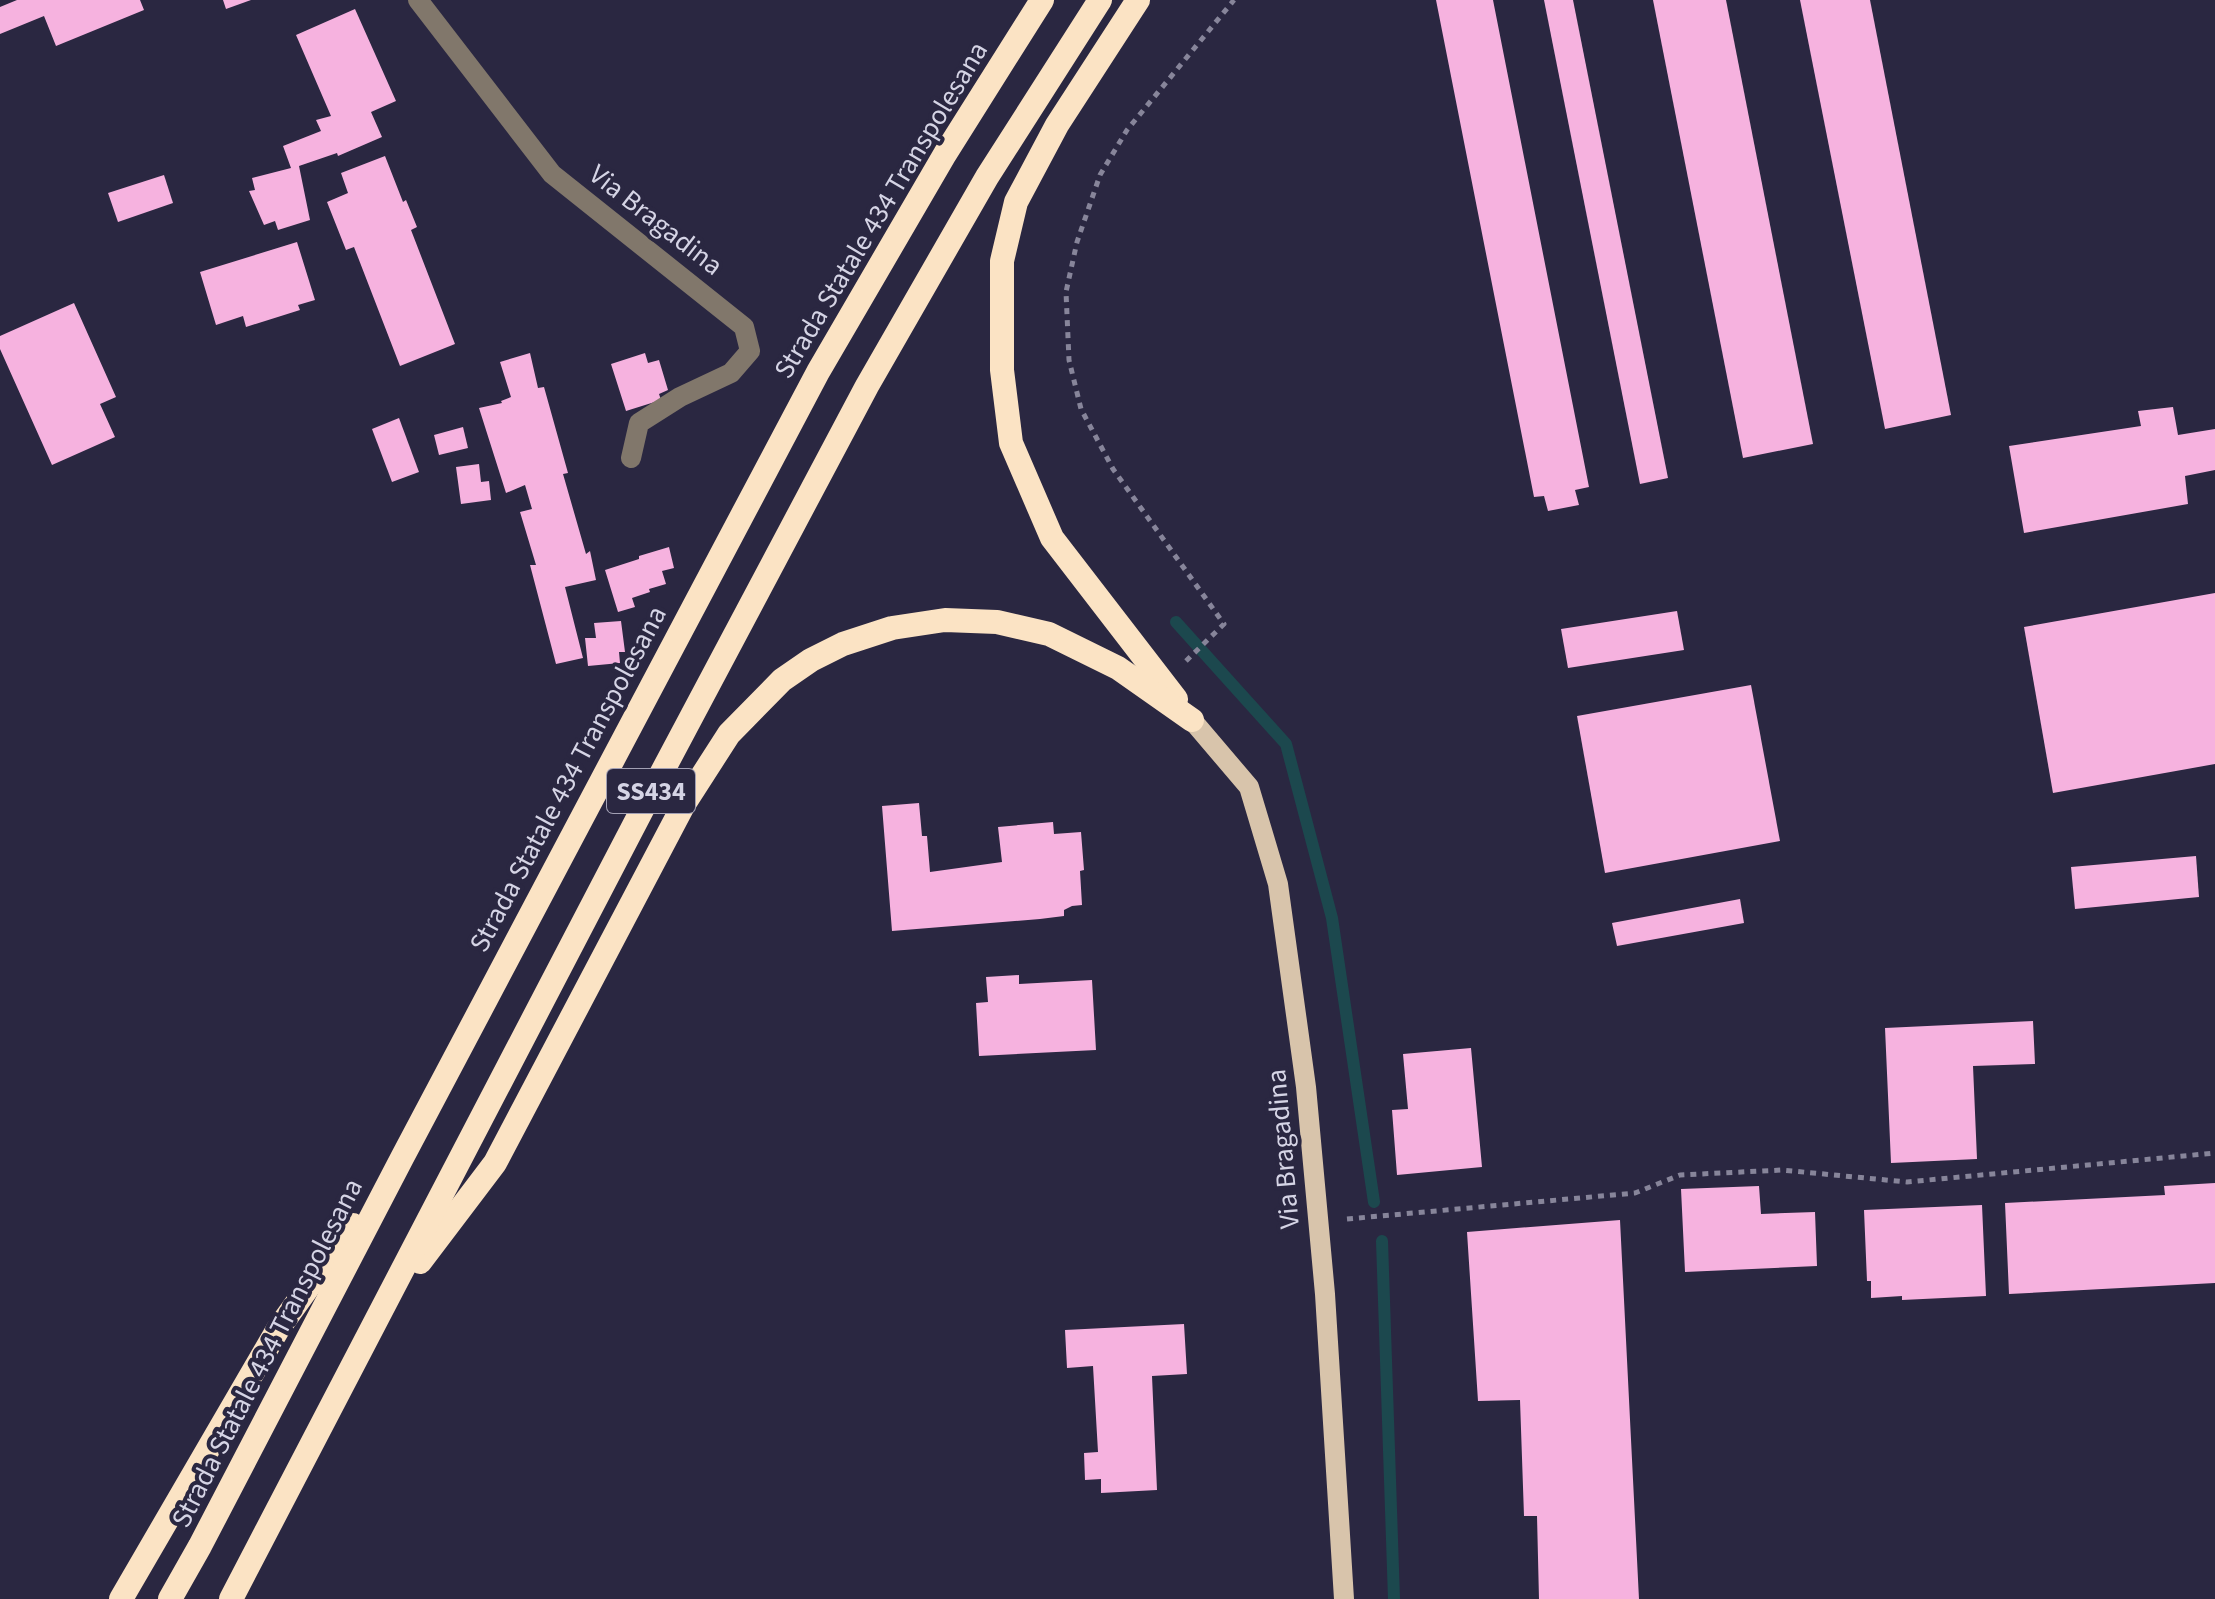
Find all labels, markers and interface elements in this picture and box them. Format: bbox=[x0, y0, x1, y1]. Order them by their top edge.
street label: Strada Statale 434 Transpolesana bbox=[764, 34, 998, 386]
street label: Via Bragadina bbox=[581, 155, 731, 285]
street label: Strada Statale 434 Transpolesana bbox=[460, 599, 676, 959]
road number: SS434 bbox=[607, 769, 695, 813]
street label: Via Bragadina bbox=[1256, 1067, 1310, 1231]
street label: Strada Statale 434 Transpolesana bbox=[161, 1172, 373, 1534]

